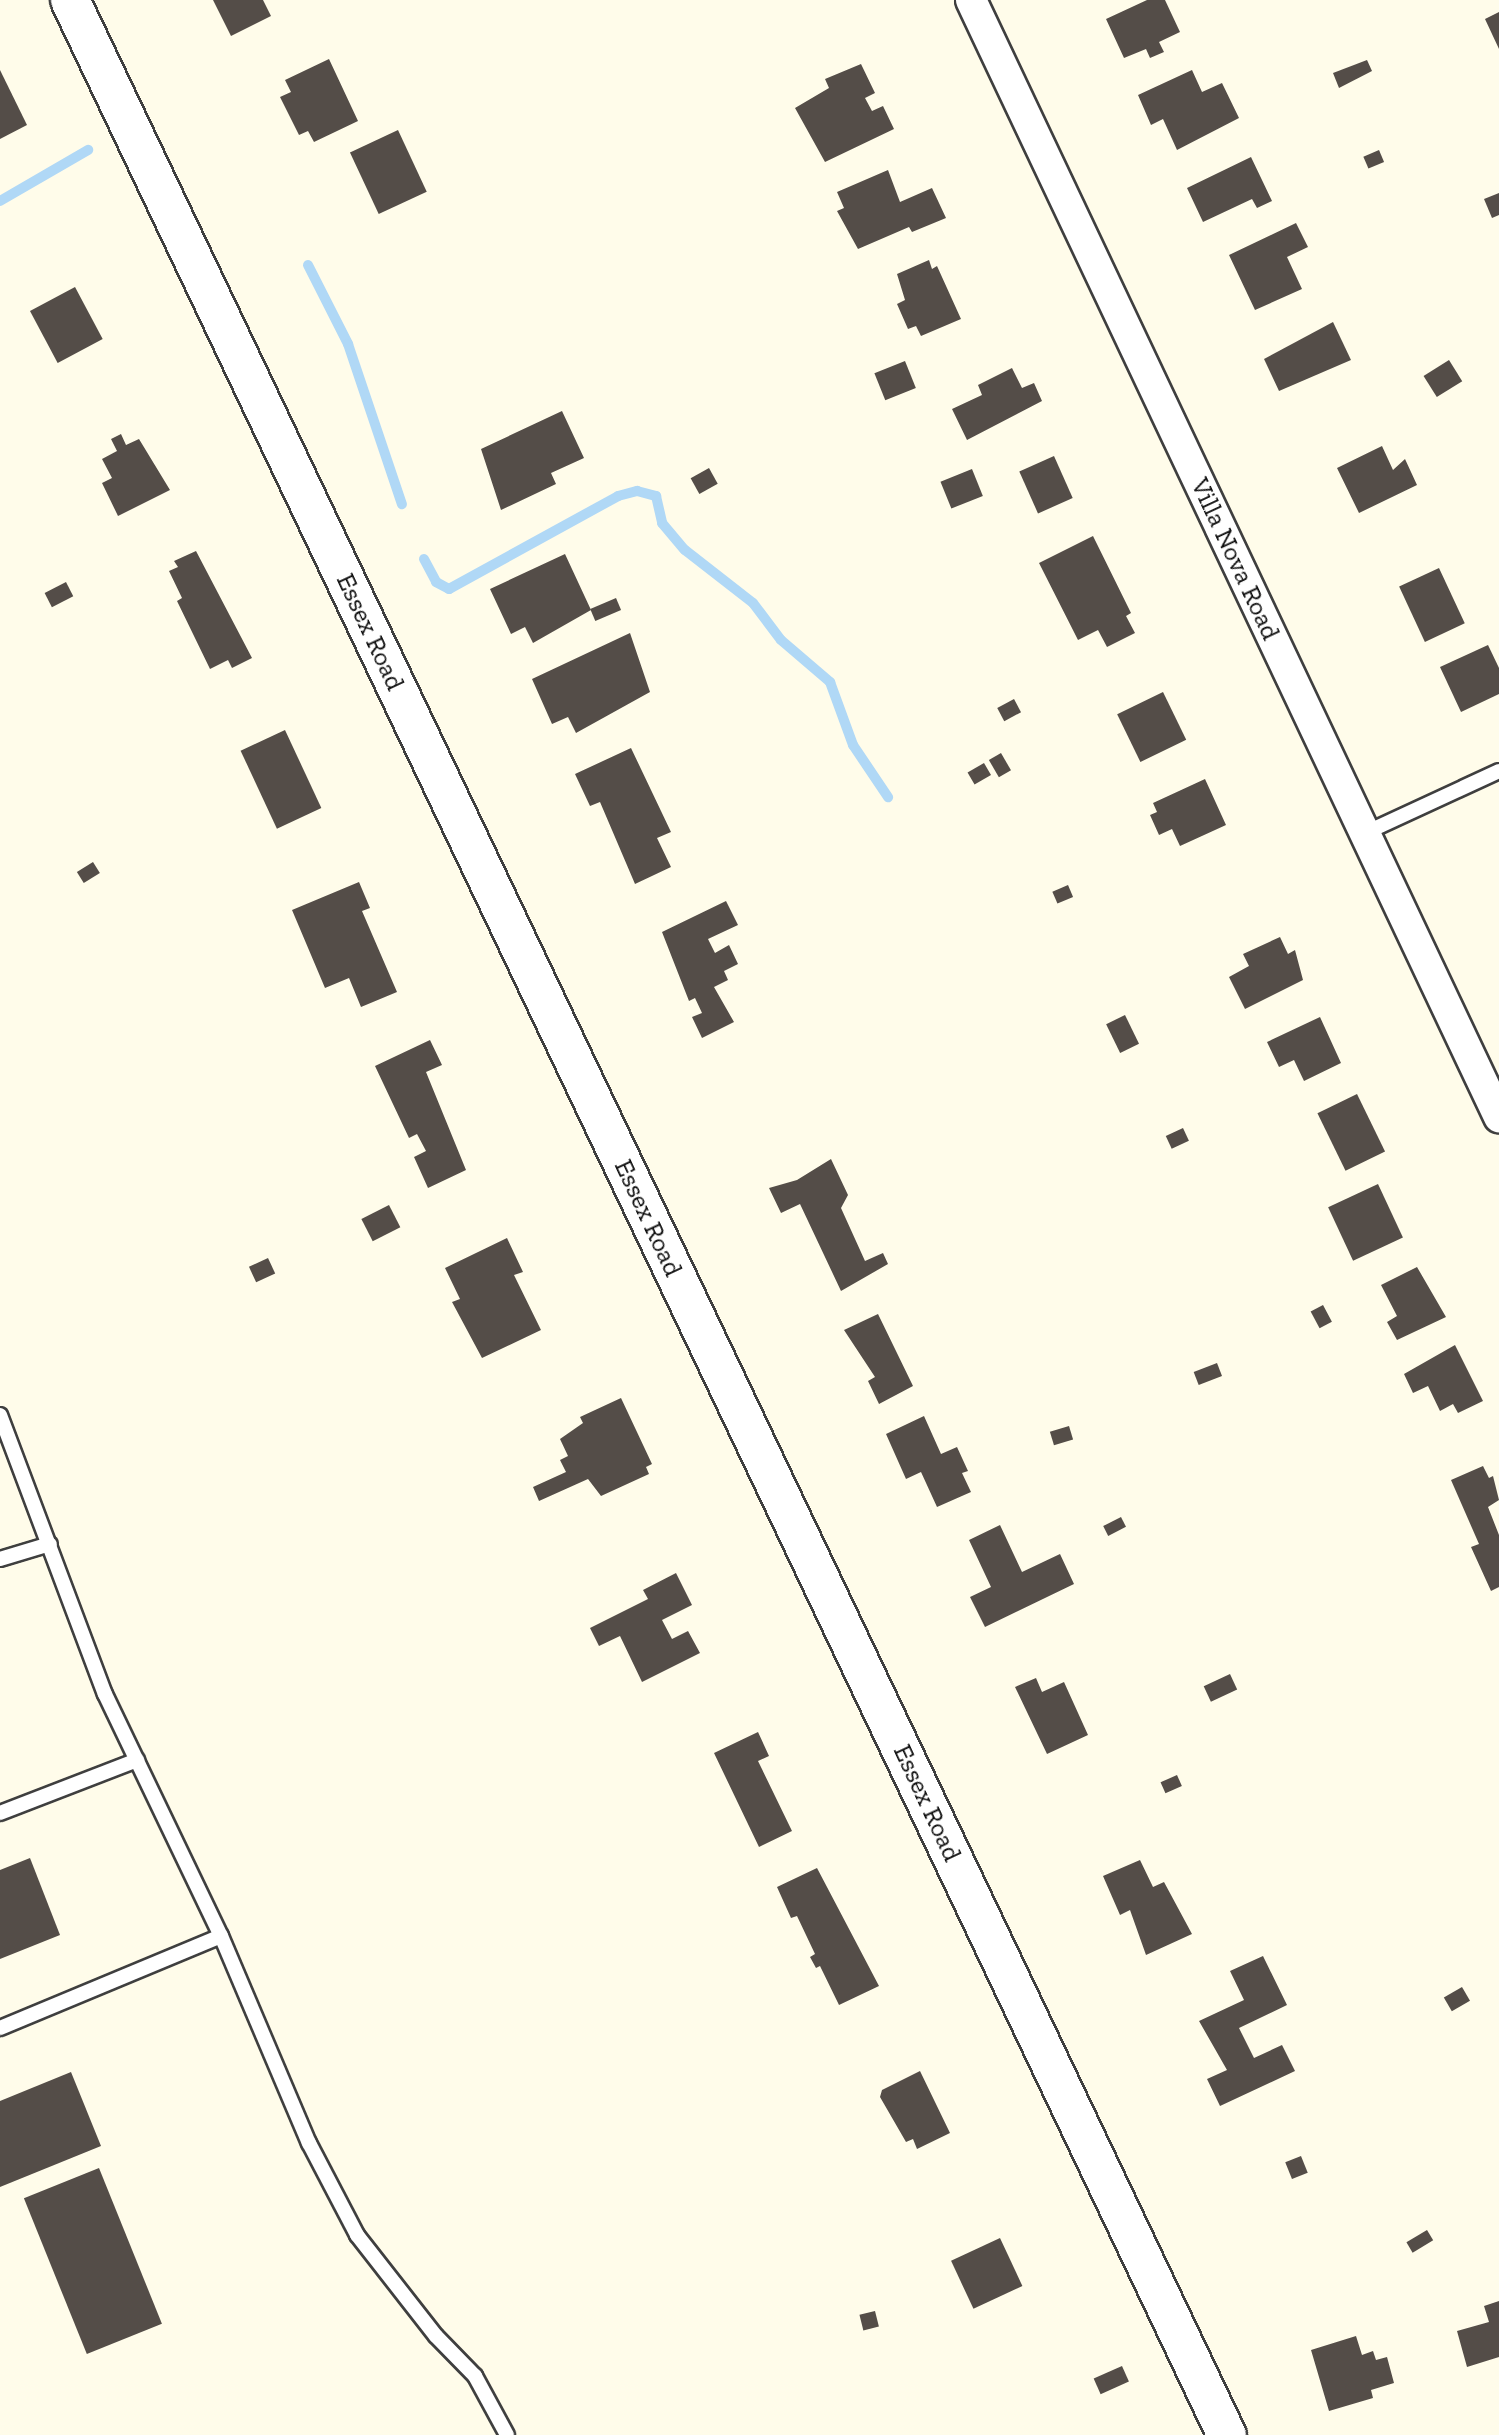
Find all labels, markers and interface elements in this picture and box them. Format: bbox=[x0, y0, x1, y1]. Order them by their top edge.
street label: Villa Nova Road bbox=[1184, 473, 1286, 645]
street label: Essex Road bbox=[329, 569, 411, 695]
street label: Essex Road bbox=[607, 1155, 689, 1281]
street label: Essex Road bbox=[886, 1740, 968, 1866]

